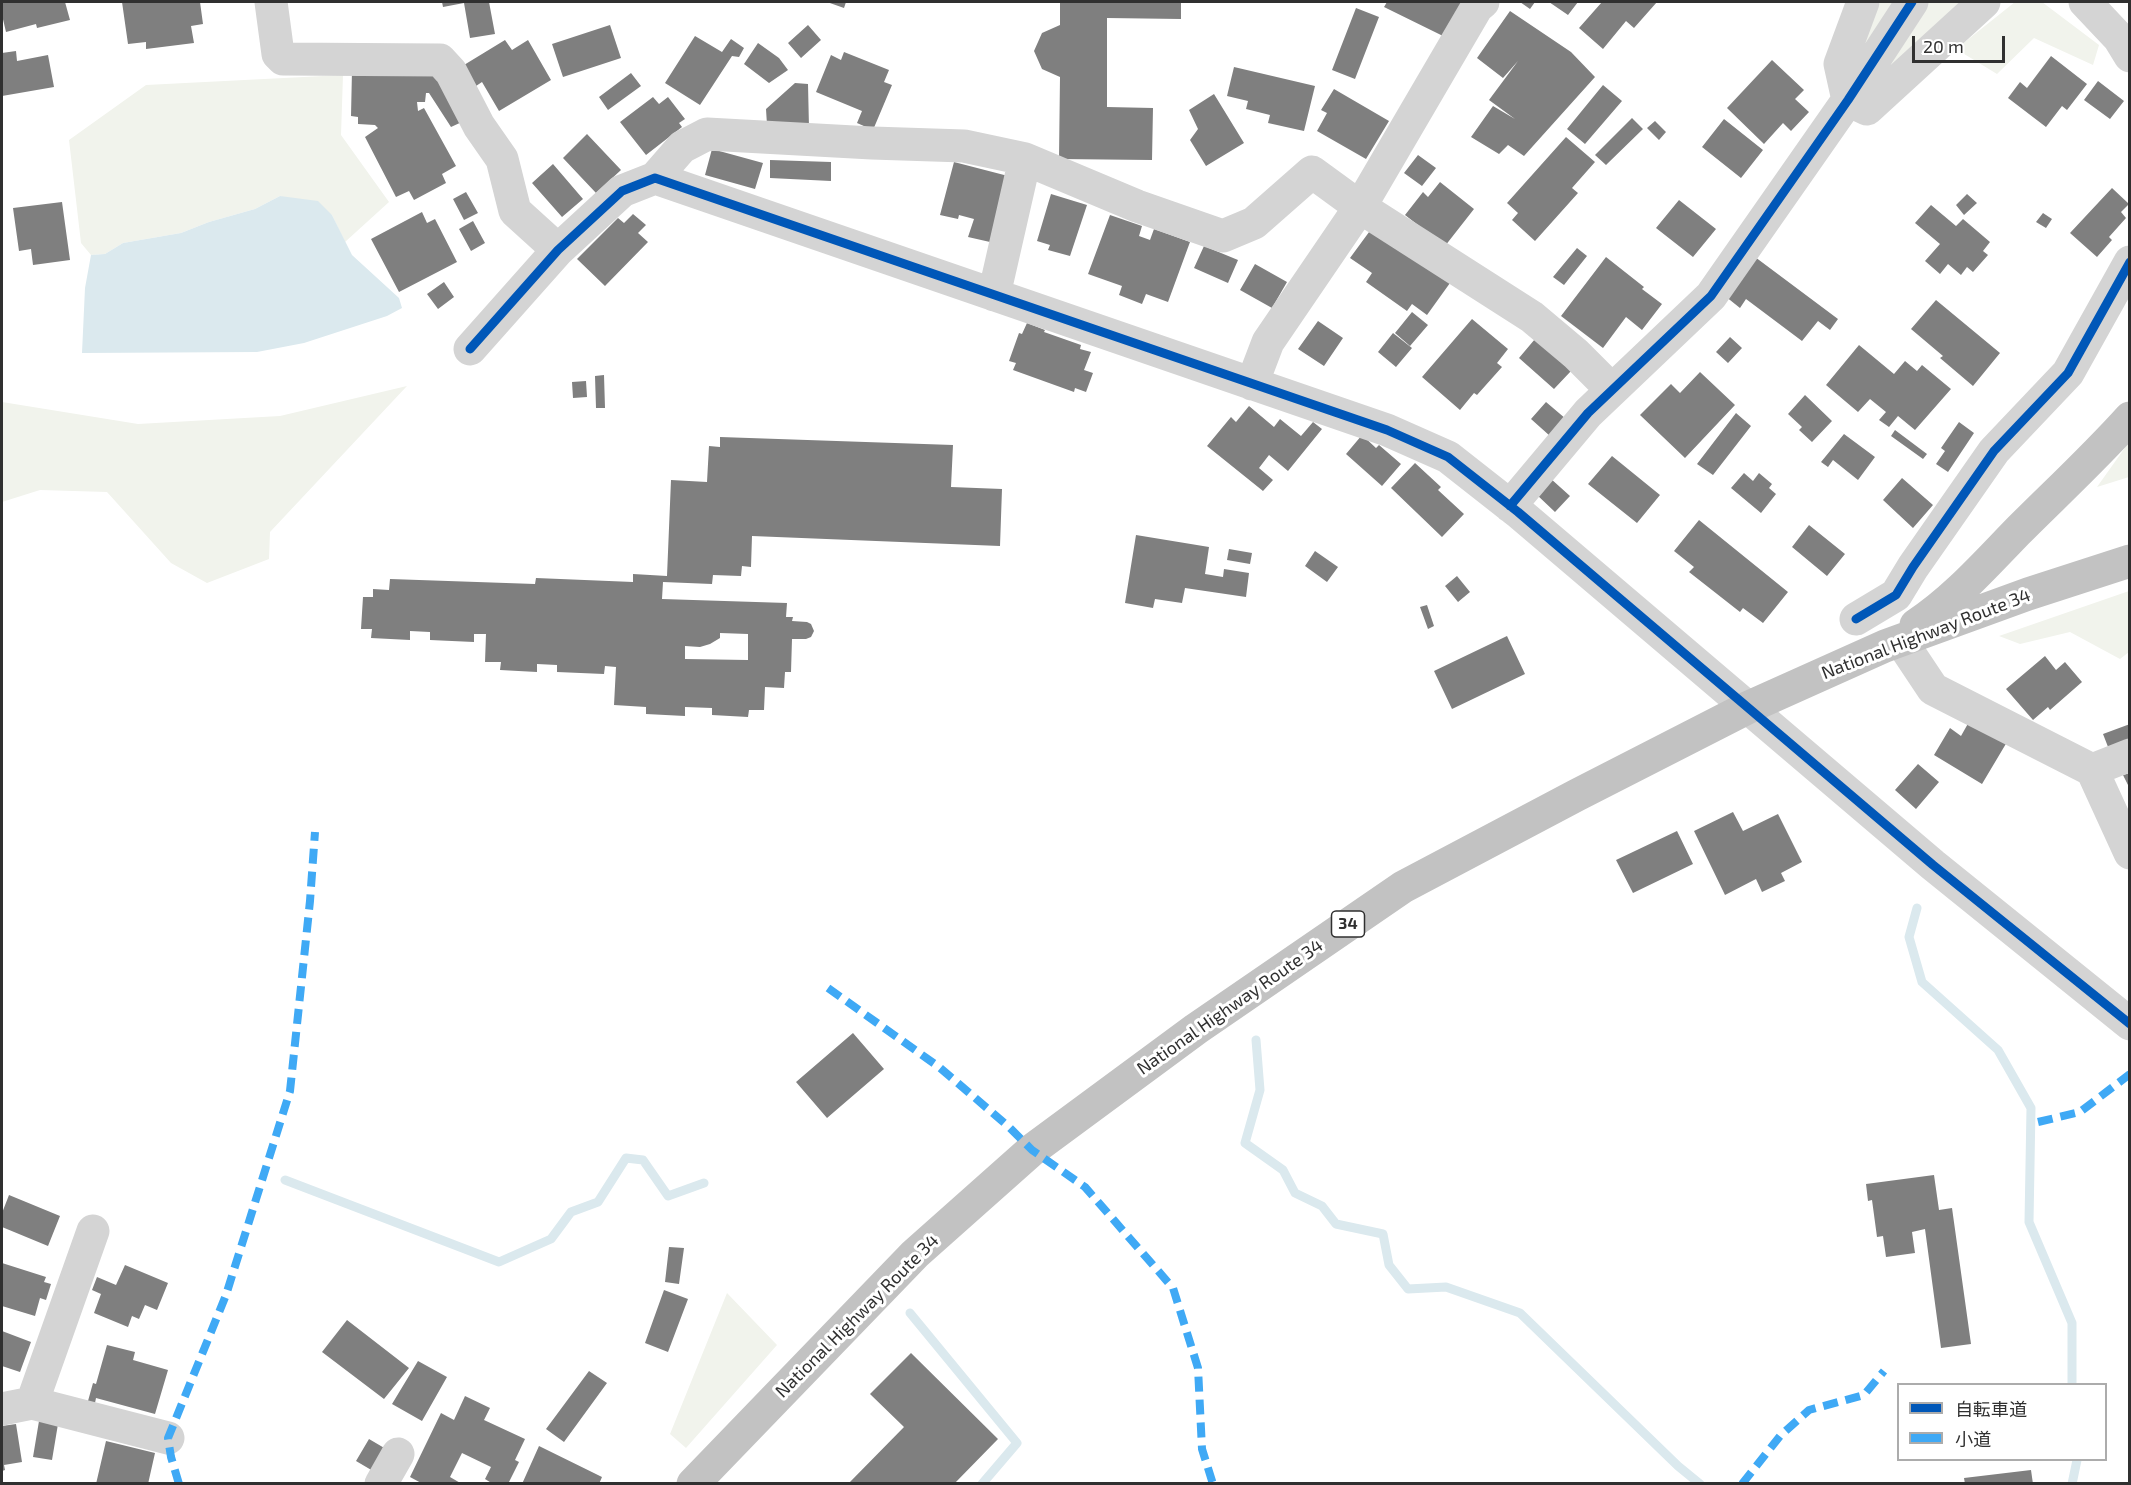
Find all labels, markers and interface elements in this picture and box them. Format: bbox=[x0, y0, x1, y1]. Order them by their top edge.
scale bar bbox=[1915, 24, 2008, 62]
text: 20 m bbox=[1923, 35, 1964, 57]
street label: National Highway Route 34 bbox=[1818, 584, 2034, 684]
road number: 34 bbox=[1332, 911, 1364, 937]
street label: National Highway Route 34 bbox=[1133, 934, 1327, 1080]
street label: National Highway Route 34 bbox=[771, 1230, 943, 1402]
legend bbox=[1897, 1383, 2107, 1461]
text: 自転車道 bbox=[1955, 1398, 2027, 1420]
text: 小道 bbox=[1955, 1428, 1991, 1450]

